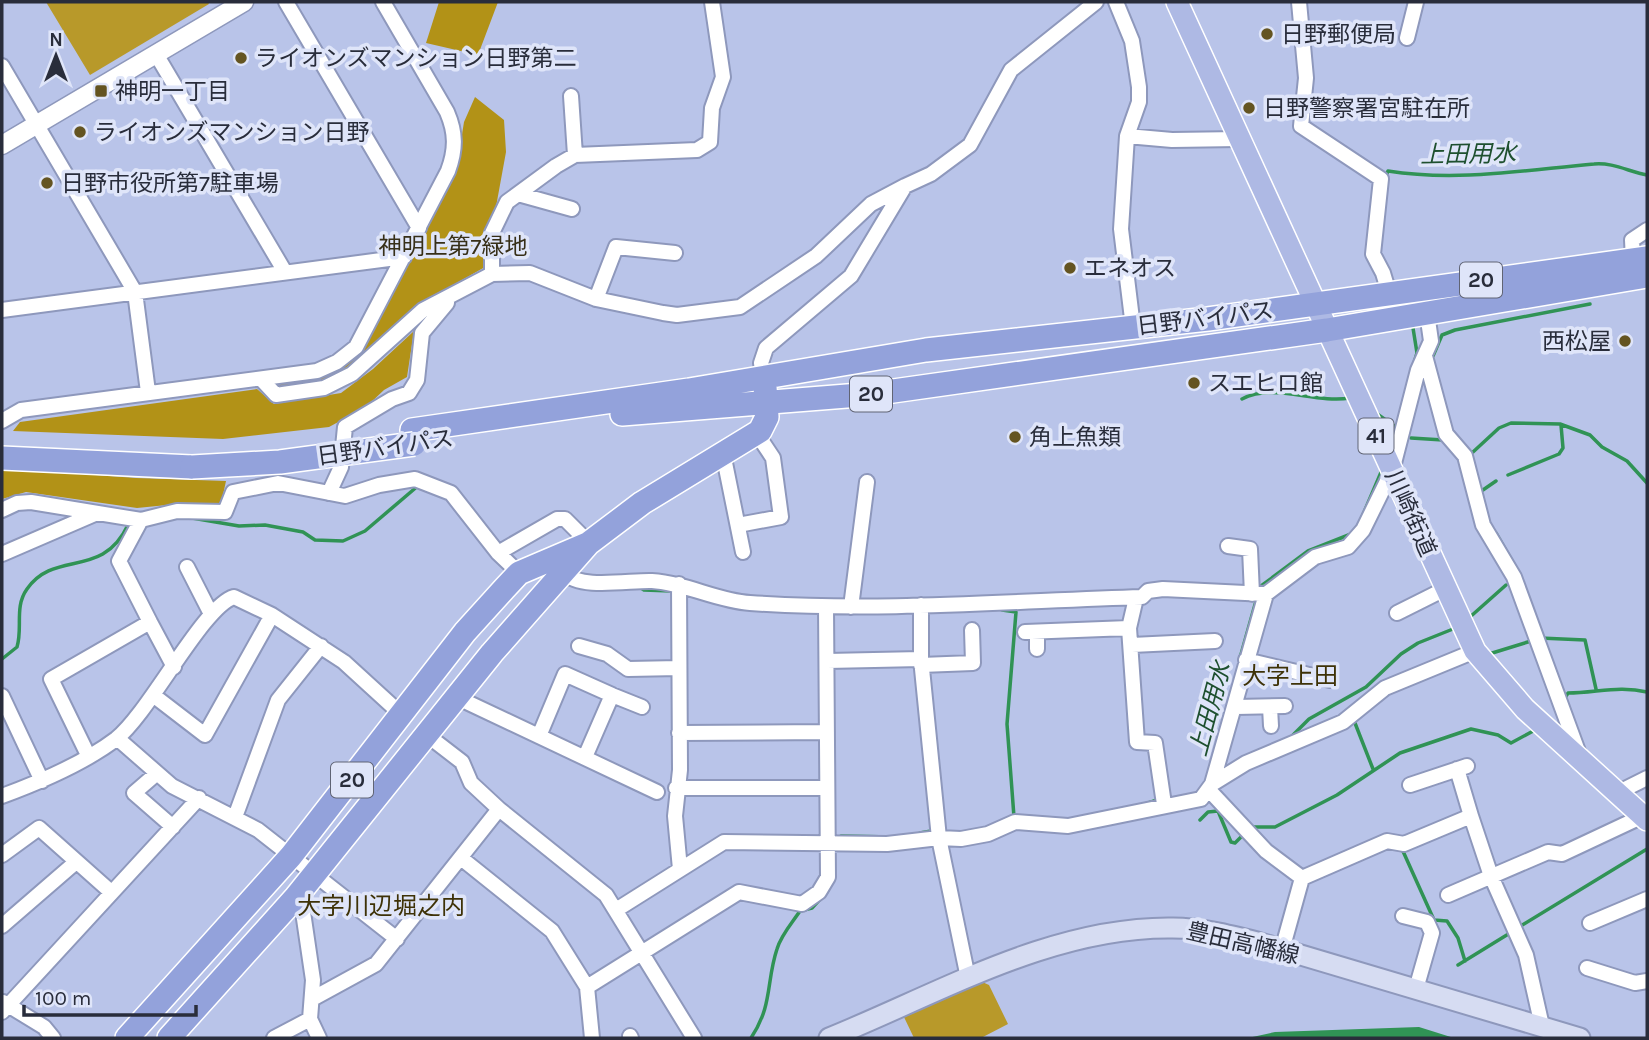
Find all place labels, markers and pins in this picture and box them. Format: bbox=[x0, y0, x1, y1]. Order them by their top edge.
place label: 日野郵便局 bbox=[1281, 21, 1396, 48]
marker: 日野郵便局 bbox=[1259, 26, 1275, 42]
place label: ライオンズマンション日野第二 bbox=[255, 45, 577, 72]
marker: ライオンズマンション日野第二 bbox=[233, 50, 249, 66]
place label: 神明一丁目 bbox=[115, 78, 230, 105]
marker: 神明一丁目 bbox=[93, 83, 109, 99]
place label: 日野警察署宮駐在所 bbox=[1263, 95, 1470, 122]
marker: 日野警察署宮駐在所 bbox=[1241, 100, 1257, 116]
place label: ライオンズマンション日野 bbox=[94, 119, 370, 146]
marker: ライオンズマンション日野 bbox=[72, 124, 88, 140]
place label: 日野市役所第7駐車場 bbox=[61, 170, 279, 197]
marker: 日野市役所第7駐車場 bbox=[39, 175, 55, 191]
place label: エネオス bbox=[1084, 255, 1176, 282]
marker: エネオス bbox=[1062, 260, 1078, 276]
place label: 西松屋 bbox=[1542, 328, 1611, 355]
marker: 西松屋 bbox=[1617, 333, 1633, 349]
place label: スエヒロ館 bbox=[1208, 370, 1323, 397]
marker: スエヒロ館 bbox=[1186, 375, 1202, 391]
place label: 角上魚類 bbox=[1029, 424, 1121, 451]
marker: 角上魚類 bbox=[1007, 429, 1023, 445]

